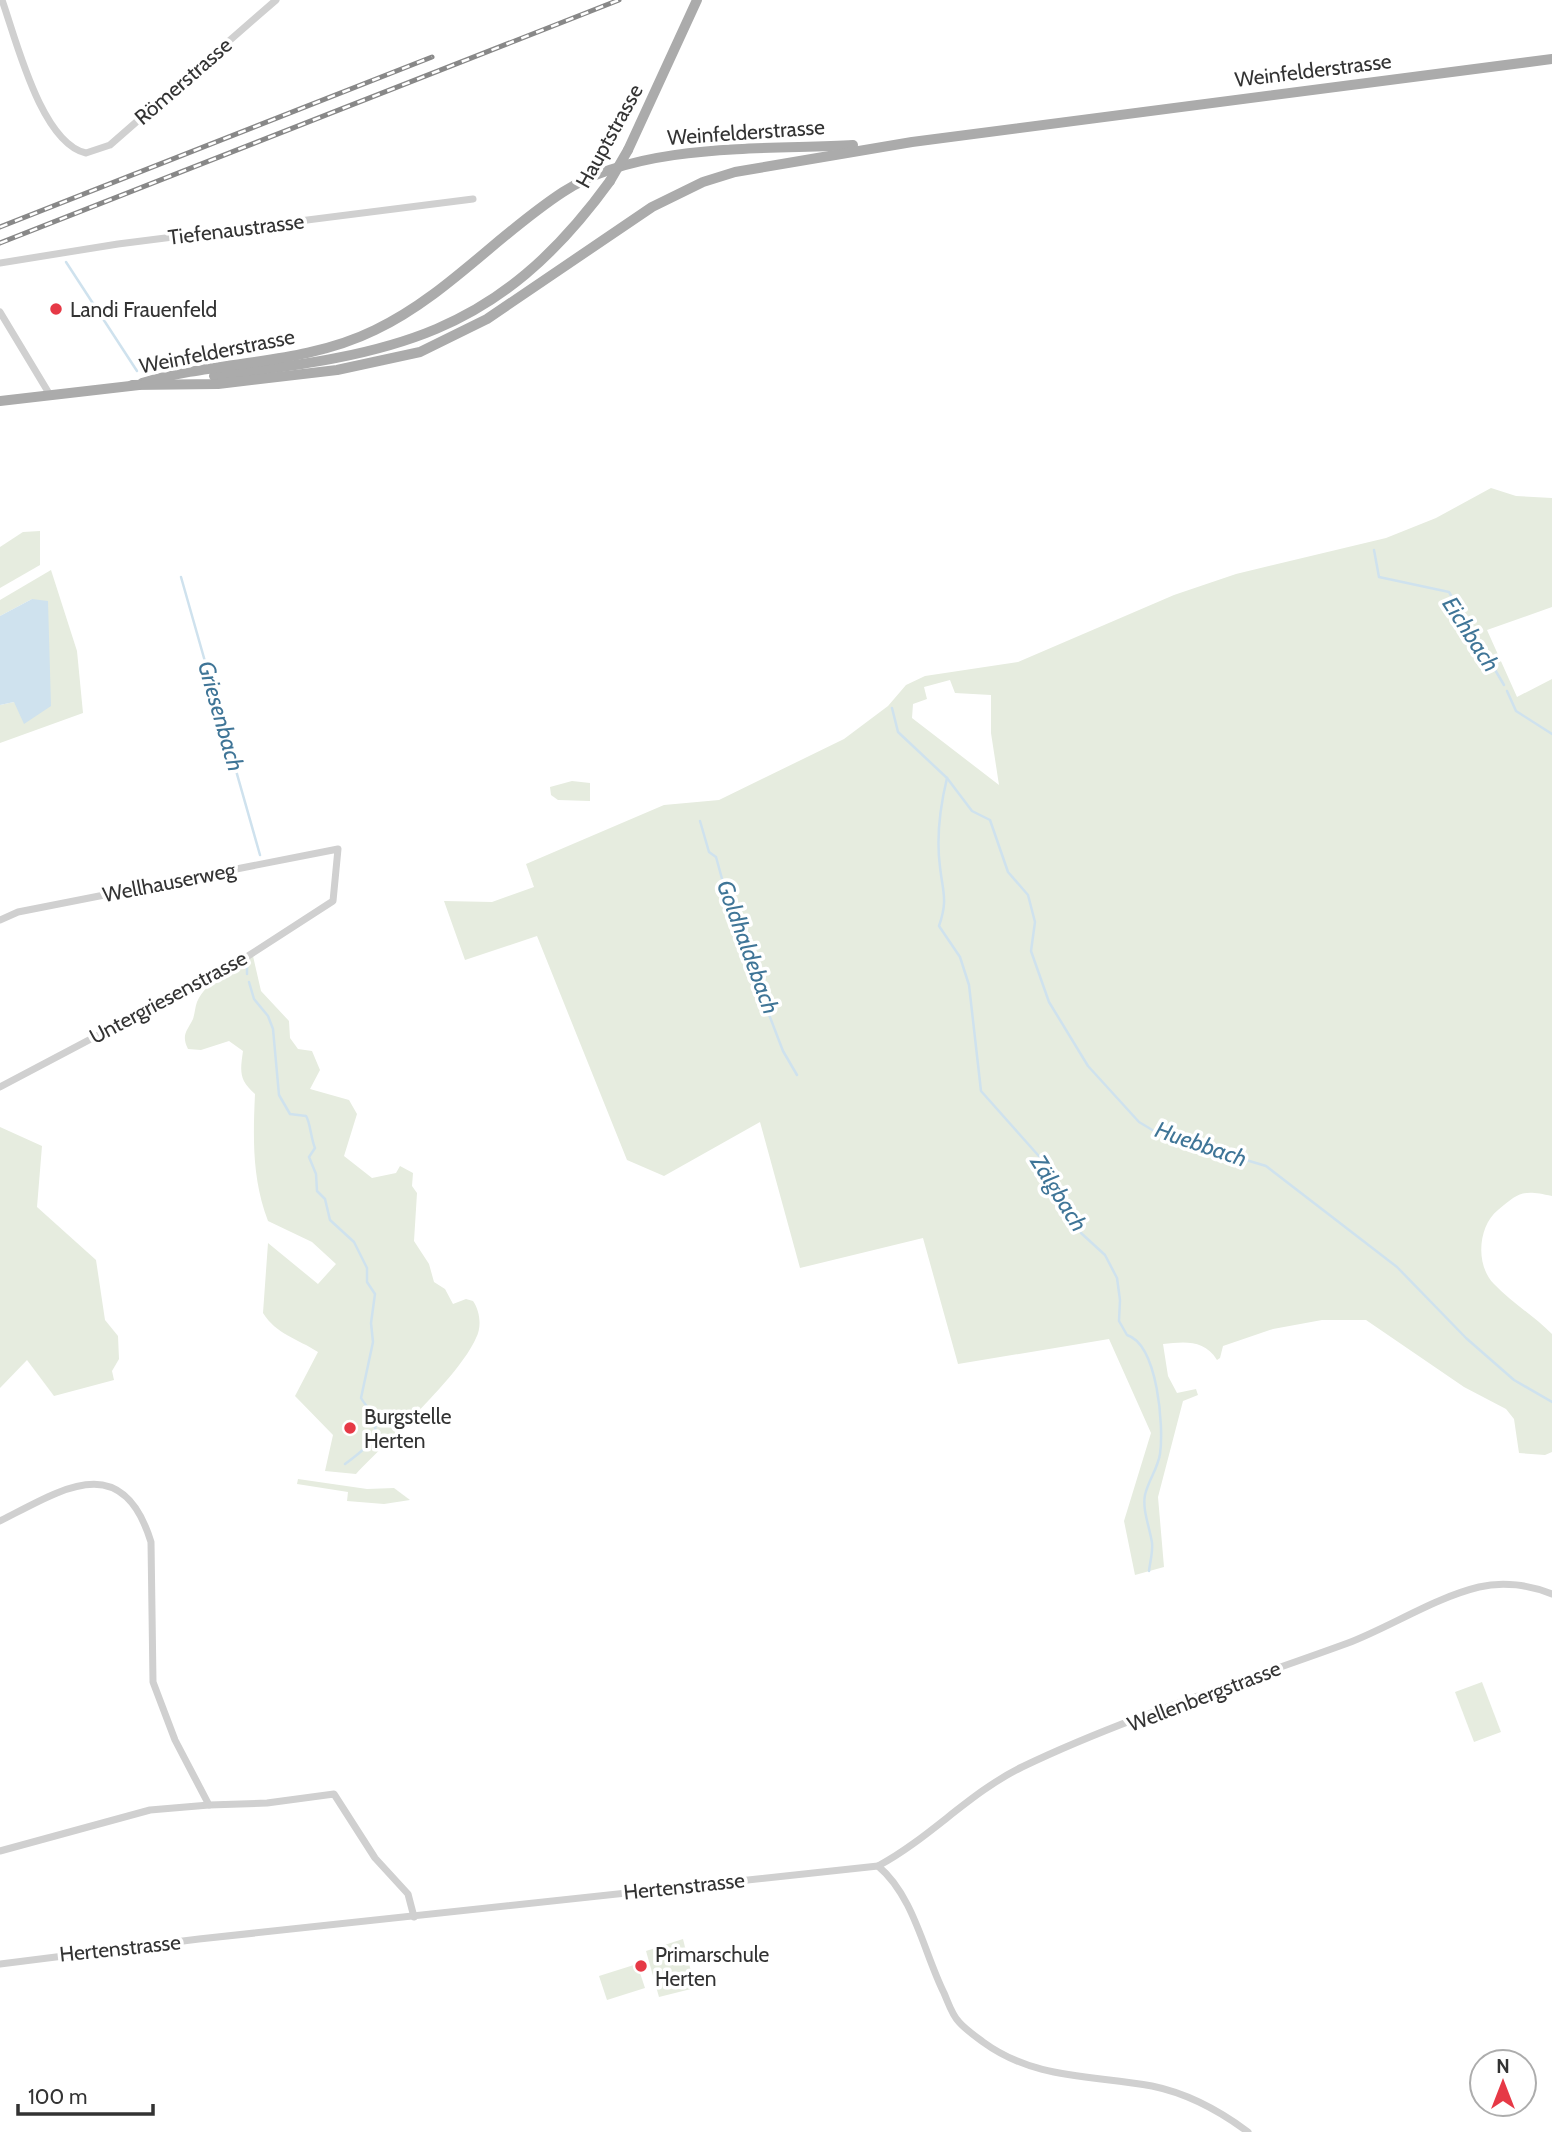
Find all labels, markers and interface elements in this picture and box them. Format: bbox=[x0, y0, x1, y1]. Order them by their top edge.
street label: Römerstrasse bbox=[129, 32, 237, 130]
street label: Weinfelderstrasse bbox=[1233, 48, 1393, 92]
street label: Hauptstrasse bbox=[570, 80, 648, 192]
street label: Weinfelderstrasse bbox=[666, 114, 826, 150]
street label: Tiefenaustrasse bbox=[166, 208, 306, 250]
place label: Landi Frauenfeld bbox=[70, 297, 217, 322]
marker: Landi Frauenfeld bbox=[48, 301, 64, 317]
street label: Weinfelderstrasse bbox=[137, 324, 297, 378]
water label: Eichbach bbox=[1436, 591, 1506, 677]
water label: Griesenbach bbox=[192, 658, 250, 774]
street label: Wellhauserweg bbox=[101, 857, 238, 907]
water label: Goldhaldebach bbox=[711, 876, 785, 1018]
street label: Untergriesenstrasse bbox=[85, 945, 251, 1049]
water label: Huebbach bbox=[1152, 1115, 1250, 1173]
water label: Zälgbach bbox=[1024, 1149, 1093, 1236]
place label: Burgstelle Herten bbox=[364, 1404, 452, 1453]
marker: Burgstelle Herten bbox=[342, 1420, 358, 1436]
street label: Wellenbergstrasse bbox=[1124, 1655, 1284, 1737]
street label: Hertenstrasse bbox=[622, 1867, 746, 1905]
street label: Hertenstrasse bbox=[58, 1929, 182, 1967]
place label: Primarschule Herten bbox=[655, 1942, 770, 1991]
marker: Primarschule Herten bbox=[633, 1958, 649, 1974]
north arrow bbox=[1468, 2048, 1538, 2118]
text: N bbox=[1496, 2055, 1510, 2078]
scale bar bbox=[18, 2072, 152, 2116]
text: 100 m bbox=[28, 2084, 87, 2109]

